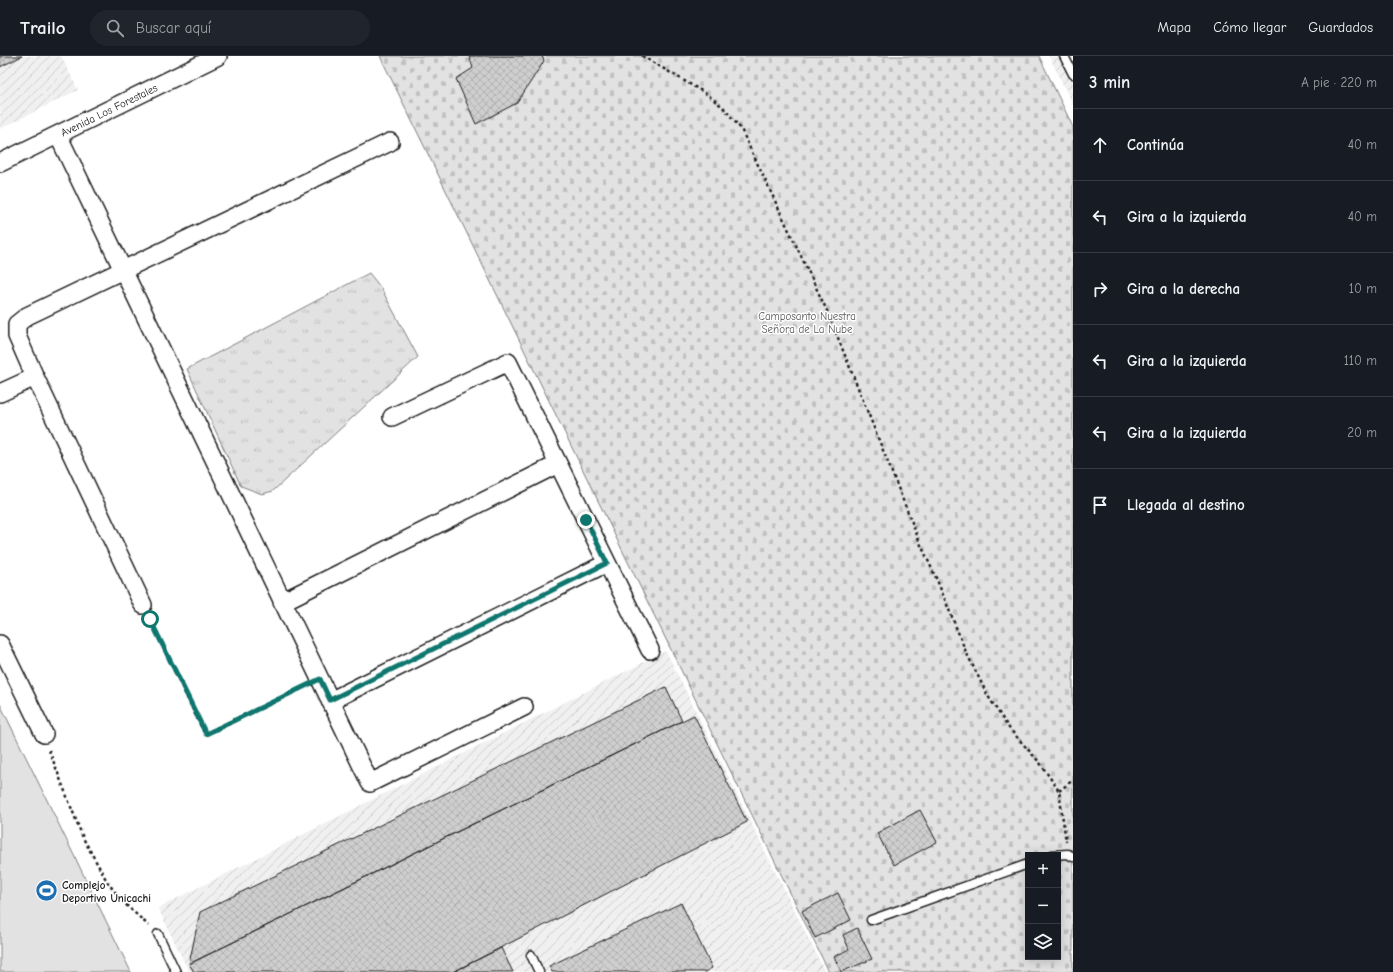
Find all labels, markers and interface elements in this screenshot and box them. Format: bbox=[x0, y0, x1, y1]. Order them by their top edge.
search box bbox=[90, 10, 370, 46]
text: Trailo bbox=[20, 17, 66, 39]
icon: search bbox=[104, 17, 126, 39]
text: Buscar aquí bbox=[136, 19, 211, 37]
text: Mapa bbox=[1158, 19, 1191, 36]
text: Cómo llegar bbox=[1213, 19, 1286, 36]
text: Guardados bbox=[1308, 19, 1373, 36]
text: 3 min bbox=[1089, 73, 1130, 92]
text: A pie · 220 m bbox=[1301, 75, 1377, 90]
street label: Avenida Los Forestales bbox=[59, 81, 160, 140]
icon: ahead bbox=[1089, 134, 1111, 156]
text: Continúa bbox=[1127, 136, 1184, 154]
text: 40 m bbox=[1348, 137, 1377, 152]
icon: left bbox=[1089, 206, 1111, 228]
text: Gira a la izquierda bbox=[1127, 208, 1247, 226]
text: 40 m bbox=[1348, 209, 1377, 224]
icon: right bbox=[1089, 278, 1111, 300]
text: Gira a la derecha bbox=[1127, 280, 1240, 298]
text: 10 m bbox=[1349, 281, 1377, 296]
park label: Camposanto Nuestra Señora de La Nube bbox=[758, 310, 856, 336]
icon: left bbox=[1089, 350, 1111, 372]
text: Gira a la izquierda bbox=[1127, 352, 1247, 370]
text: 110 m bbox=[1344, 353, 1377, 368]
icon: left bbox=[1089, 422, 1111, 444]
text: Gira a la izquierda bbox=[1127, 424, 1247, 442]
text: 20 m bbox=[1347, 425, 1377, 440]
icon: arrive bbox=[1089, 494, 1111, 516]
text: Llegada al destino bbox=[1127, 496, 1245, 514]
route end bbox=[577, 511, 595, 529]
route start bbox=[141, 610, 159, 628]
map controls bbox=[1025, 852, 1061, 960]
button: + bbox=[1025, 852, 1061, 888]
sports icon: Complejo Deportivo Unicachi bbox=[33, 878, 59, 904]
place label: Complejo Deportivo Unicachi bbox=[62, 879, 151, 905]
button: − bbox=[1025, 888, 1061, 924]
button: layers bbox=[1025, 924, 1061, 960]

